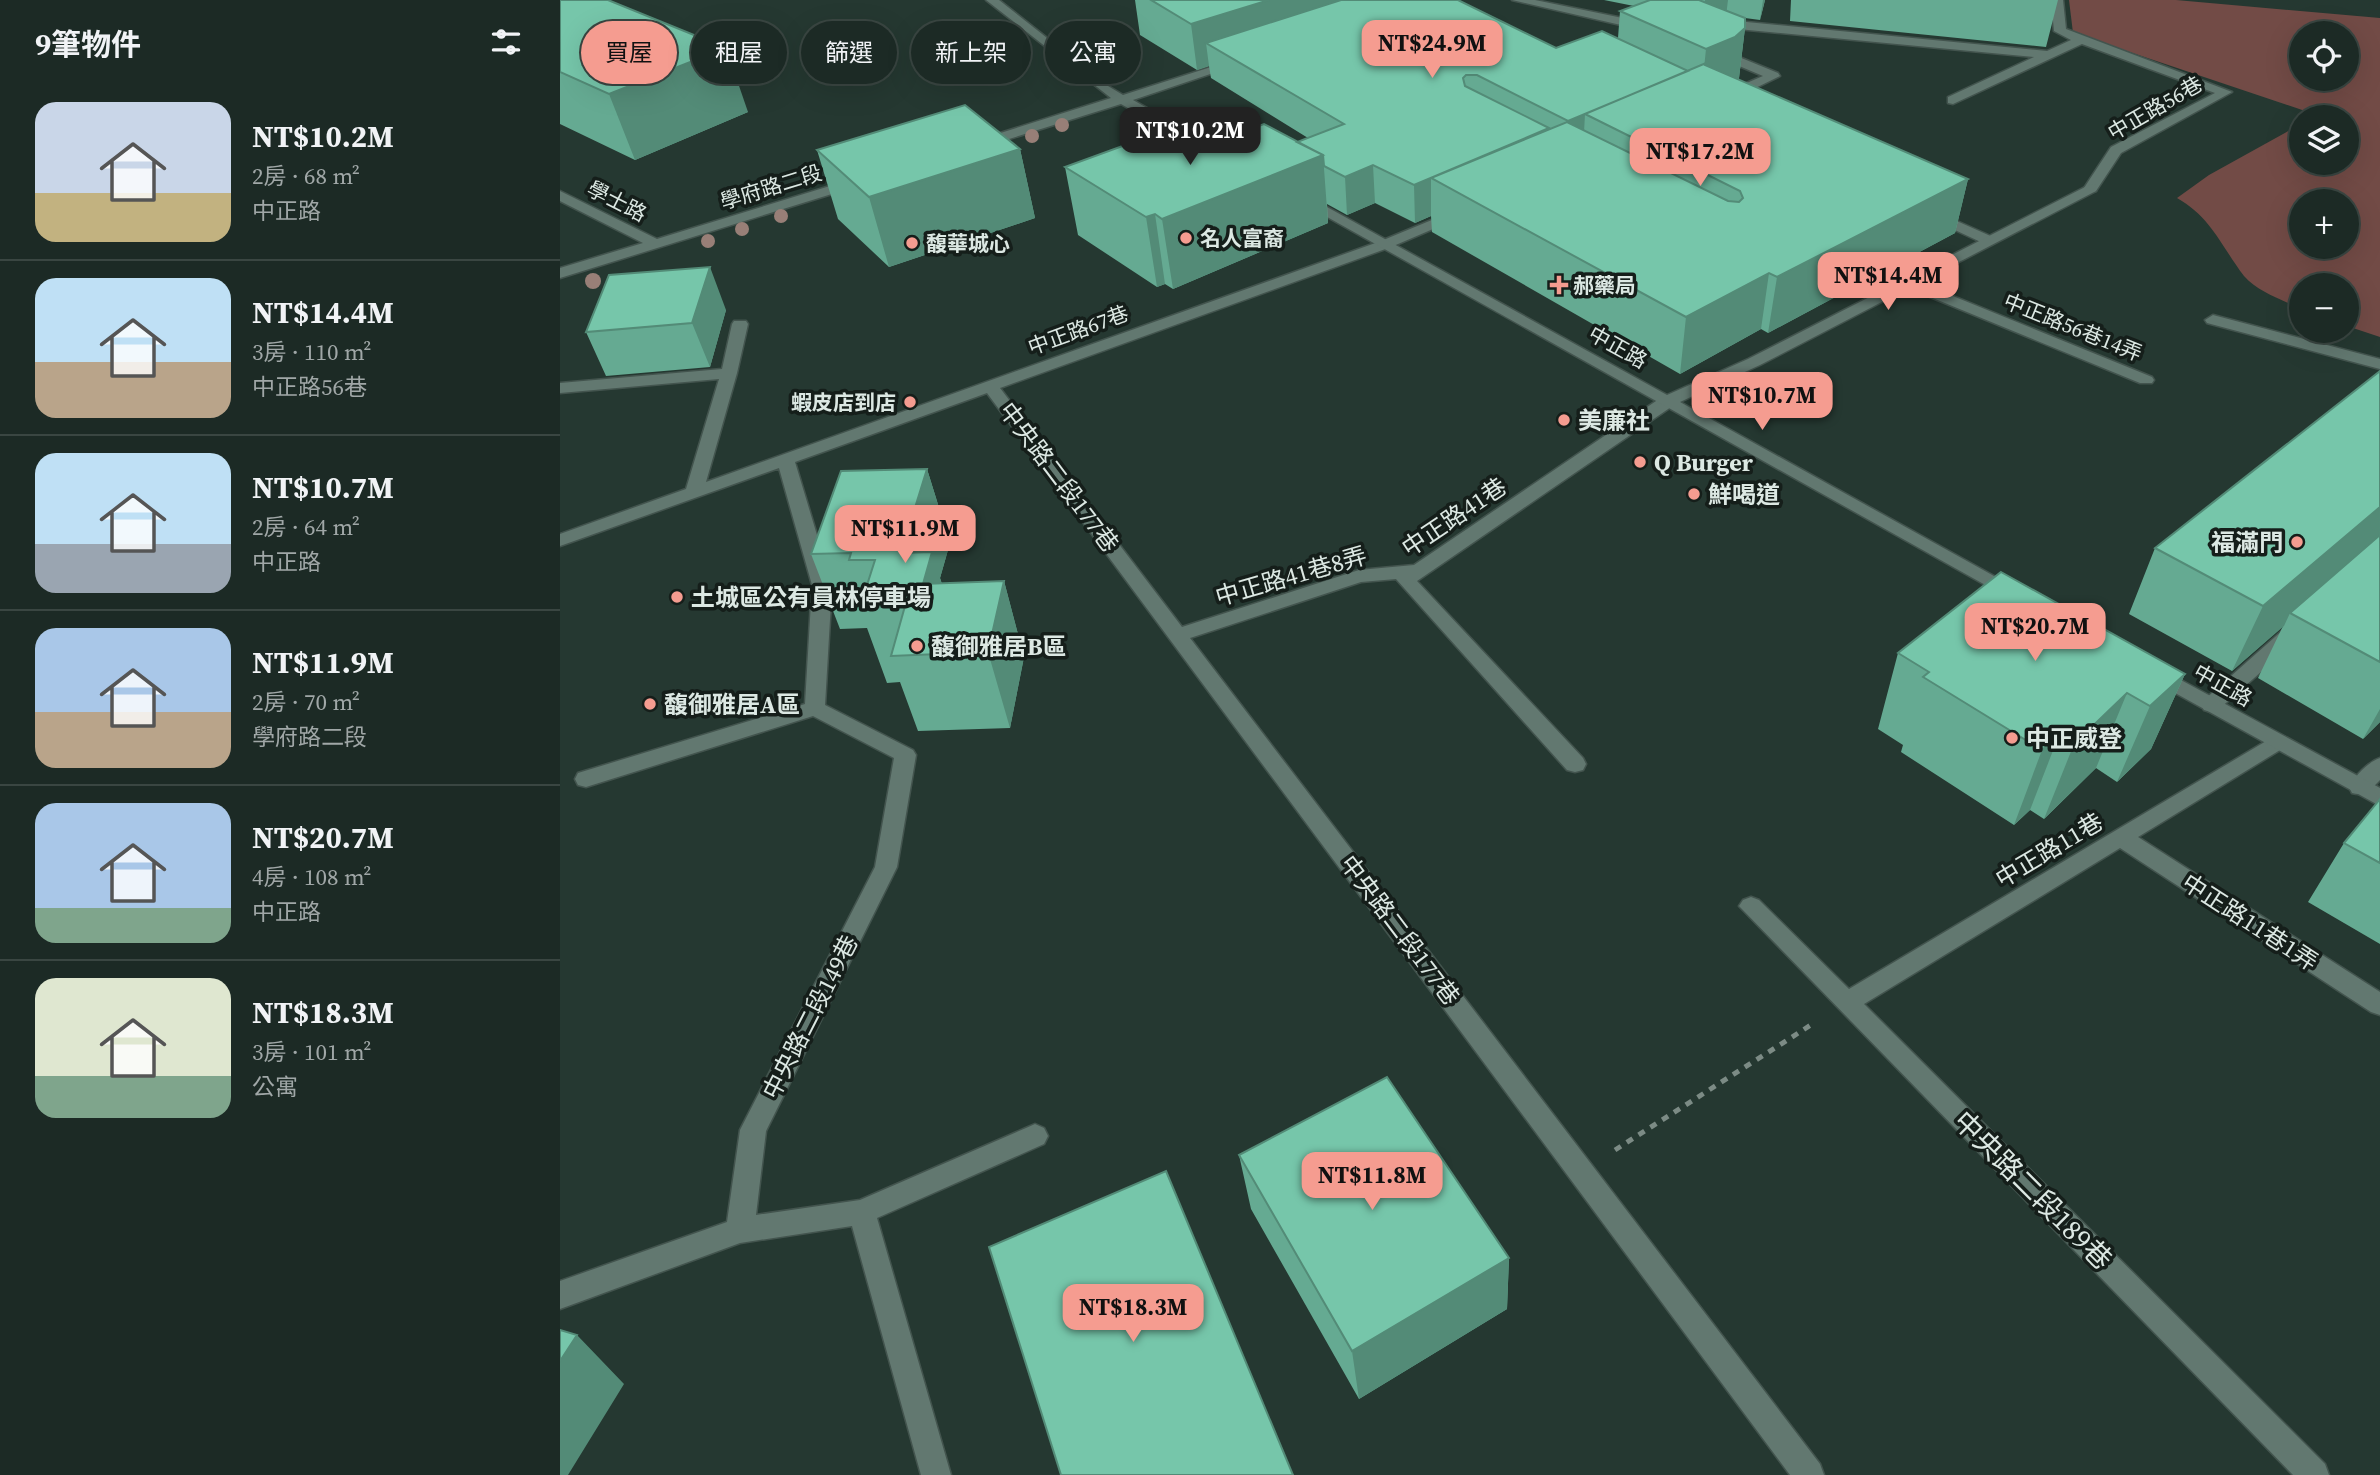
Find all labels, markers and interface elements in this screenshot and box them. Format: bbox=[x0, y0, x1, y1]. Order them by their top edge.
pin: NT$24.9M bbox=[1360, 20, 1504, 80]
chip: 買屋 bbox=[581, 21, 677, 84]
chip: 租屋 bbox=[691, 21, 787, 84]
chip: 篩選 bbox=[801, 21, 897, 84]
chip: 新上架 bbox=[911, 21, 1031, 84]
chip: 公寓 bbox=[1045, 21, 1141, 84]
map controls bbox=[2289, 21, 2359, 343]
button: locate bbox=[2289, 21, 2359, 91]
icon: filters bbox=[487, 23, 525, 61]
text: 9筆物件 bbox=[35, 24, 141, 65]
text: NT$24.9M bbox=[1378, 27, 1486, 59]
street label: 中正路56巷 bbox=[2102, 69, 2208, 147]
button: layers bbox=[2289, 105, 2359, 175]
pin: NT$10.2M bbox=[1118, 108, 1262, 167]
text: NT$10.2M bbox=[1136, 114, 1244, 146]
text: NT$10.2M bbox=[252, 116, 394, 157]
pin: NT$17.2M bbox=[1628, 128, 1772, 188]
icon: home bbox=[91, 130, 175, 214]
text: NT$17.2M bbox=[1646, 135, 1754, 167]
street label: 學府路二段 bbox=[717, 158, 825, 216]
text: 2房 · 68 m² bbox=[252, 160, 360, 192]
street label: 學士路 bbox=[582, 174, 652, 228]
button: + bbox=[2289, 189, 2359, 259]
text: 中正路 bbox=[252, 195, 321, 227]
place label: 名人富裔 bbox=[1200, 224, 1284, 253]
place label: 馥華城心 bbox=[926, 229, 1010, 258]
marker: 名人富裔 bbox=[1178, 230, 1194, 246]
marker: 馥華城心 bbox=[904, 235, 920, 251]
pin: NT$14.4M bbox=[1816, 252, 1960, 312]
text: NT$14.4M bbox=[1834, 259, 1942, 291]
place label: 郝藥局 bbox=[1573, 271, 1636, 300]
button: − bbox=[2289, 273, 2359, 343]
marker: 郝藥局 bbox=[1551, 277, 1567, 293]
street label: 中正路56巷14弄 bbox=[1999, 286, 2147, 368]
text: NT$14.4M bbox=[252, 292, 394, 333]
street label: 中正路67巷 bbox=[1024, 298, 1132, 362]
icon: home bbox=[91, 306, 175, 390]
street label: 中正路 bbox=[1583, 319, 1653, 375]
text: 3房 · 110 m² bbox=[252, 336, 372, 368]
text: 中正路56巷 bbox=[252, 371, 367, 403]
pin: NT$10.7M bbox=[1690, 372, 1834, 432]
text: NT$10.7M bbox=[1708, 379, 1816, 411]
place label: 蝦皮店到店 bbox=[791, 388, 896, 417]
marker: 蝦皮店到店 bbox=[902, 394, 918, 410]
street label: 中央路二段177巷 bbox=[992, 395, 1126, 559]
place label: 美廉社 bbox=[1578, 404, 1650, 437]
marker: 美廉社 bbox=[1556, 412, 1572, 428]
place label: Q Burger bbox=[1654, 446, 1754, 479]
marker: Q Burger bbox=[1632, 454, 1648, 470]
text: NT$10.7M bbox=[252, 467, 394, 508]
street label: 中正路41巷 bbox=[1395, 470, 1513, 564]
place label: 鮮喝道 bbox=[1708, 478, 1780, 511]
icon: home bbox=[91, 481, 175, 565]
marker: 鮮喝道 bbox=[1686, 486, 1702, 502]
pin: NT$11.9M bbox=[833, 505, 977, 565]
text: 2房 · 64 m² bbox=[252, 511, 360, 543]
text: NT$11.9M bbox=[851, 512, 959, 544]
place label: 福滿門 bbox=[2211, 526, 2283, 559]
marker: 福滿門 bbox=[2289, 534, 2305, 550]
street label: 中正路41巷8弄 bbox=[1211, 539, 1371, 613]
text: 中正路 bbox=[252, 546, 321, 578]
place label: 土城區公有員林停車場 bbox=[691, 581, 931, 614]
marker: 土城區公有員林停車場 bbox=[669, 589, 685, 605]
pin: NT$20.7M bbox=[1963, 604, 2107, 663]
text: NT$20.7M bbox=[1981, 610, 2089, 642]
place label: 馥御雅居B區 bbox=[931, 630, 1067, 663]
marker: 馥御雅居B區 bbox=[909, 638, 925, 654]
text: NT$11.9M bbox=[252, 642, 394, 683]
icon: home bbox=[91, 656, 175, 740]
street label: 中正路 bbox=[2188, 657, 2258, 713]
text: 2房 · 70 m² bbox=[252, 686, 360, 718]
place label: 馥御雅居A區 bbox=[664, 688, 800, 721]
marker: 馥御雅居A區 bbox=[642, 696, 658, 712]
text: 學府路二段 bbox=[252, 721, 367, 753]
place label: 中正威登 bbox=[2026, 722, 2122, 755]
marker: 中正威登 bbox=[2004, 730, 2020, 746]
street label: 中正路11巷 bbox=[1989, 805, 2109, 895]
text: NT$20.7M bbox=[252, 817, 394, 858]
icon: home bbox=[91, 831, 175, 915]
street label: 中央路二段177巷 bbox=[1333, 848, 1467, 1012]
text: 4房 · 108 m² bbox=[252, 861, 372, 893]
street label: 中正路11巷1弄 bbox=[2176, 866, 2324, 978]
text: 中正路 bbox=[252, 896, 321, 928]
street label: 中央路二段149巷 bbox=[754, 929, 866, 1105]
text: NT$18.3M bbox=[252, 992, 394, 1033]
icon: home bbox=[91, 1006, 175, 1090]
text: 3房 · 101 m² bbox=[252, 1036, 372, 1068]
text: 公寓 bbox=[252, 1071, 298, 1103]
street label: 中央路二段189巷 bbox=[1945, 1102, 2121, 1278]
pin: NT$11.8M bbox=[1300, 1152, 1444, 1212]
text: NT$11.8M bbox=[1318, 1159, 1426, 1191]
pin: NT$18.3M bbox=[1061, 1284, 1205, 1344]
text: NT$18.3M bbox=[1079, 1291, 1187, 1323]

